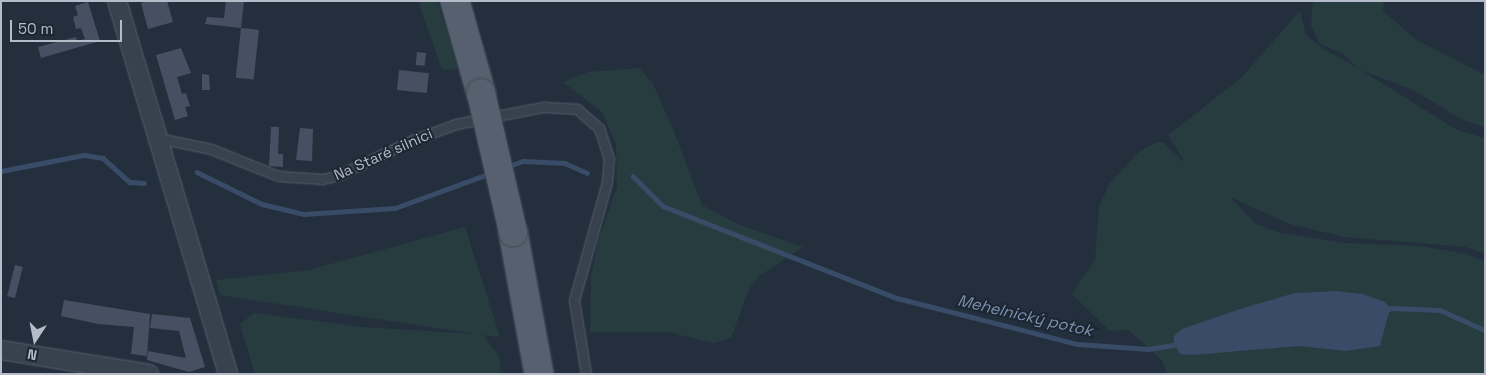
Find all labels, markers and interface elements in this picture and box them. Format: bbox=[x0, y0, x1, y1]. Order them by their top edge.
scale bar bbox=[12, 10, 125, 42]
text: 50 m bbox=[18, 19, 53, 38]
street label: Na Staré silnici bbox=[331, 124, 435, 184]
water label: Mehelnický potok bbox=[956, 291, 1094, 341]
north arrow bbox=[10, 315, 60, 365]
text: N bbox=[26, 345, 38, 364]

